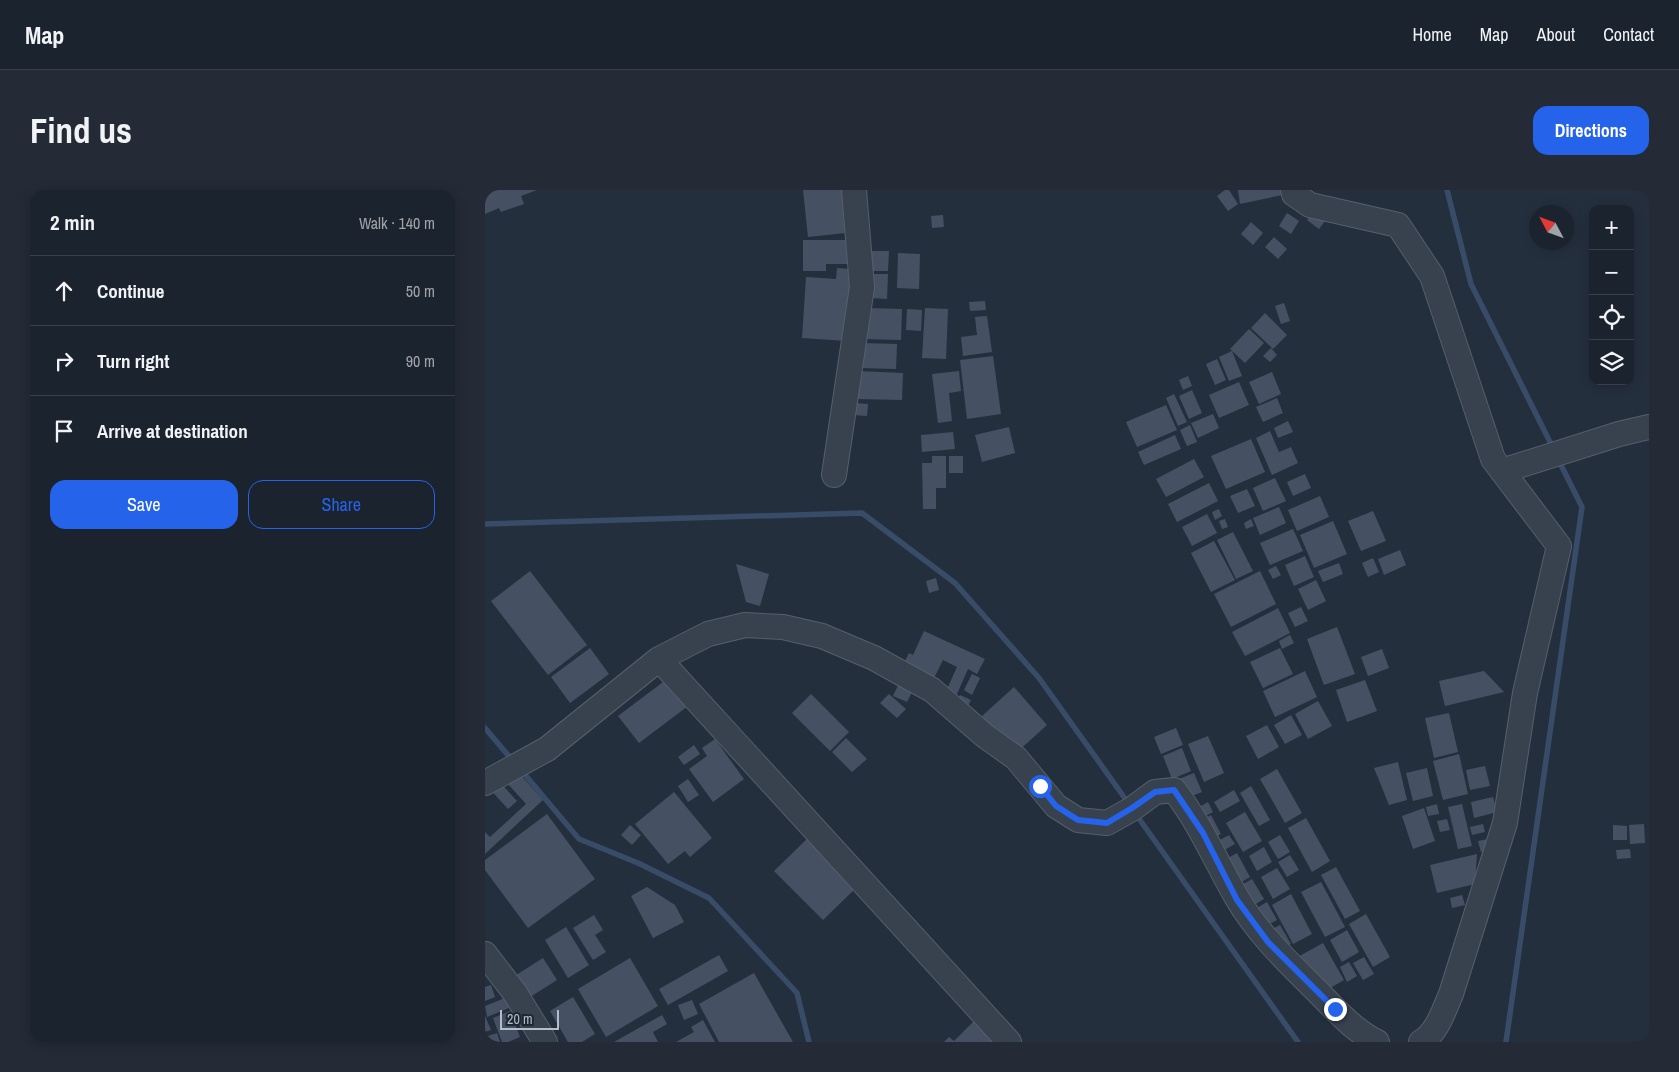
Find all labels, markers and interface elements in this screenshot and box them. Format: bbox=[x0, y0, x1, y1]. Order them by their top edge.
text: Map bbox=[25, 19, 64, 51]
text: Home bbox=[1412, 22, 1452, 47]
text: Map bbox=[1480, 22, 1509, 47]
text: About bbox=[1537, 22, 1575, 47]
text: Contact bbox=[1603, 22, 1654, 47]
button: Directions bbox=[1533, 106, 1649, 155]
text: Find us bbox=[30, 107, 132, 154]
north arrow bbox=[1529, 205, 1574, 250]
map controls bbox=[1589, 205, 1634, 385]
button: + bbox=[1589, 205, 1634, 250]
text: 2 min bbox=[50, 208, 95, 237]
text: Walk · 140 m bbox=[359, 212, 435, 234]
button: − bbox=[1589, 250, 1634, 295]
icon: ahead bbox=[50, 277, 78, 305]
text: Continue bbox=[97, 278, 165, 304]
text: 50 m bbox=[406, 280, 435, 302]
button: locate bbox=[1589, 295, 1634, 340]
button: layers bbox=[1589, 340, 1634, 385]
icon: right bbox=[50, 347, 78, 375]
text: Turn right bbox=[97, 348, 169, 374]
text: 90 m bbox=[406, 350, 435, 372]
icon: arrive bbox=[50, 417, 78, 445]
text: Arrive at destination bbox=[97, 418, 248, 444]
button: Save bbox=[50, 480, 238, 529]
button: Share bbox=[248, 480, 435, 529]
route start bbox=[1029, 775, 1052, 798]
route end bbox=[1324, 998, 1347, 1021]
scale bar bbox=[500, 1007, 559, 1030]
text: 20 m bbox=[507, 1010, 533, 1028]

